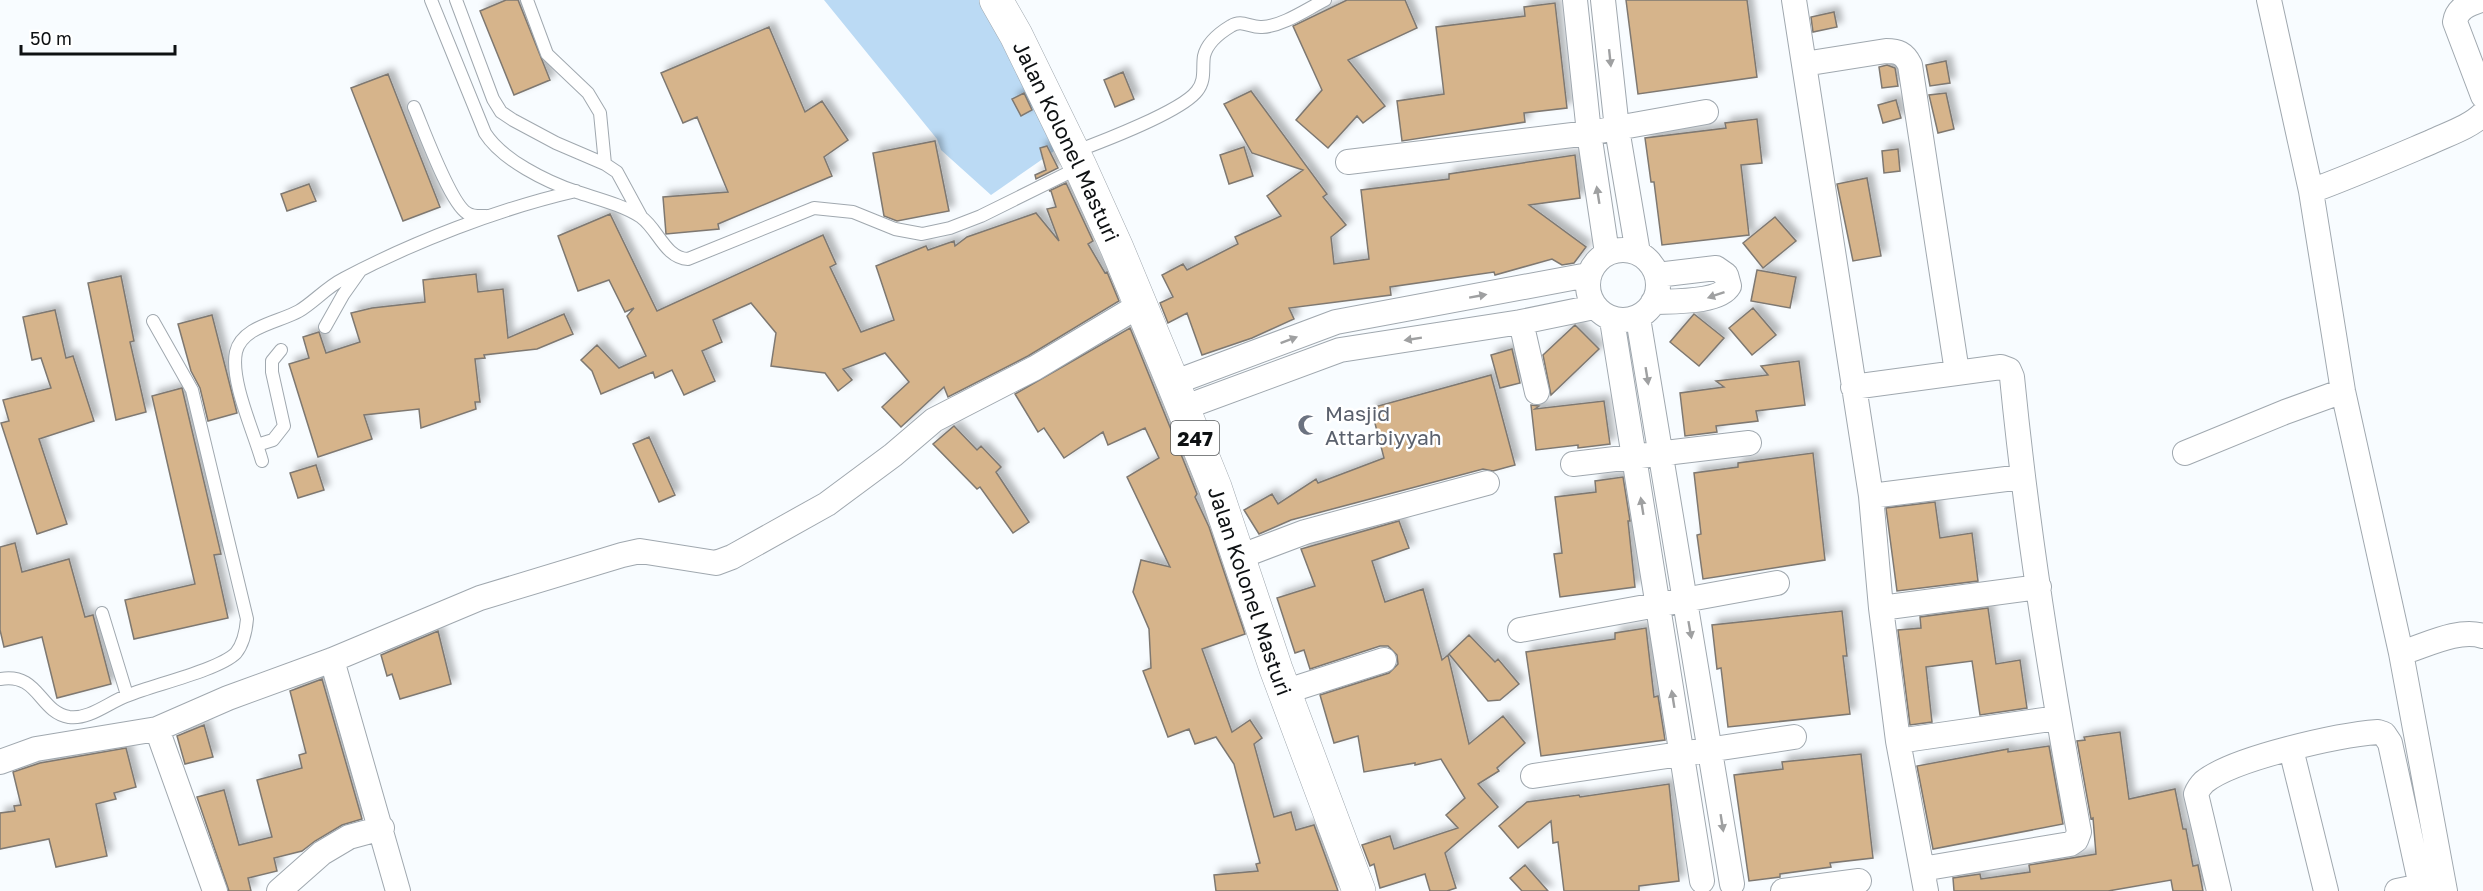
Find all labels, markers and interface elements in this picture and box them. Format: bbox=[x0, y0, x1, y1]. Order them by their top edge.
scale bar bbox=[21, 18, 176, 56]
text: 50 m bbox=[30, 27, 72, 49]
street label: Jalan Kolonel Masturi bbox=[1008, 37, 1125, 246]
one-way arrow bbox=[1605, 49, 1615, 68]
one-way arrow bbox=[1594, 185, 1603, 204]
one-way arrow bbox=[1706, 290, 1724, 300]
one-way arrow bbox=[1469, 291, 1488, 300]
one-way arrow bbox=[1280, 334, 1298, 344]
one-way arrow bbox=[1403, 334, 1422, 343]
one-way arrow bbox=[1643, 367, 1652, 386]
place label: Masjid Attarbiyyah bbox=[1325, 400, 1442, 450]
mosque icon: Masjid Attarbiyyah bbox=[1296, 413, 1320, 437]
road number: 247 bbox=[1171, 421, 1219, 455]
street label: Jalan Kolonel Masturi bbox=[1203, 483, 1298, 699]
one-way arrow bbox=[1637, 497, 1646, 516]
one-way arrow bbox=[1686, 621, 1695, 640]
one-way arrow bbox=[1668, 689, 1677, 708]
one-way arrow bbox=[1718, 813, 1727, 832]

